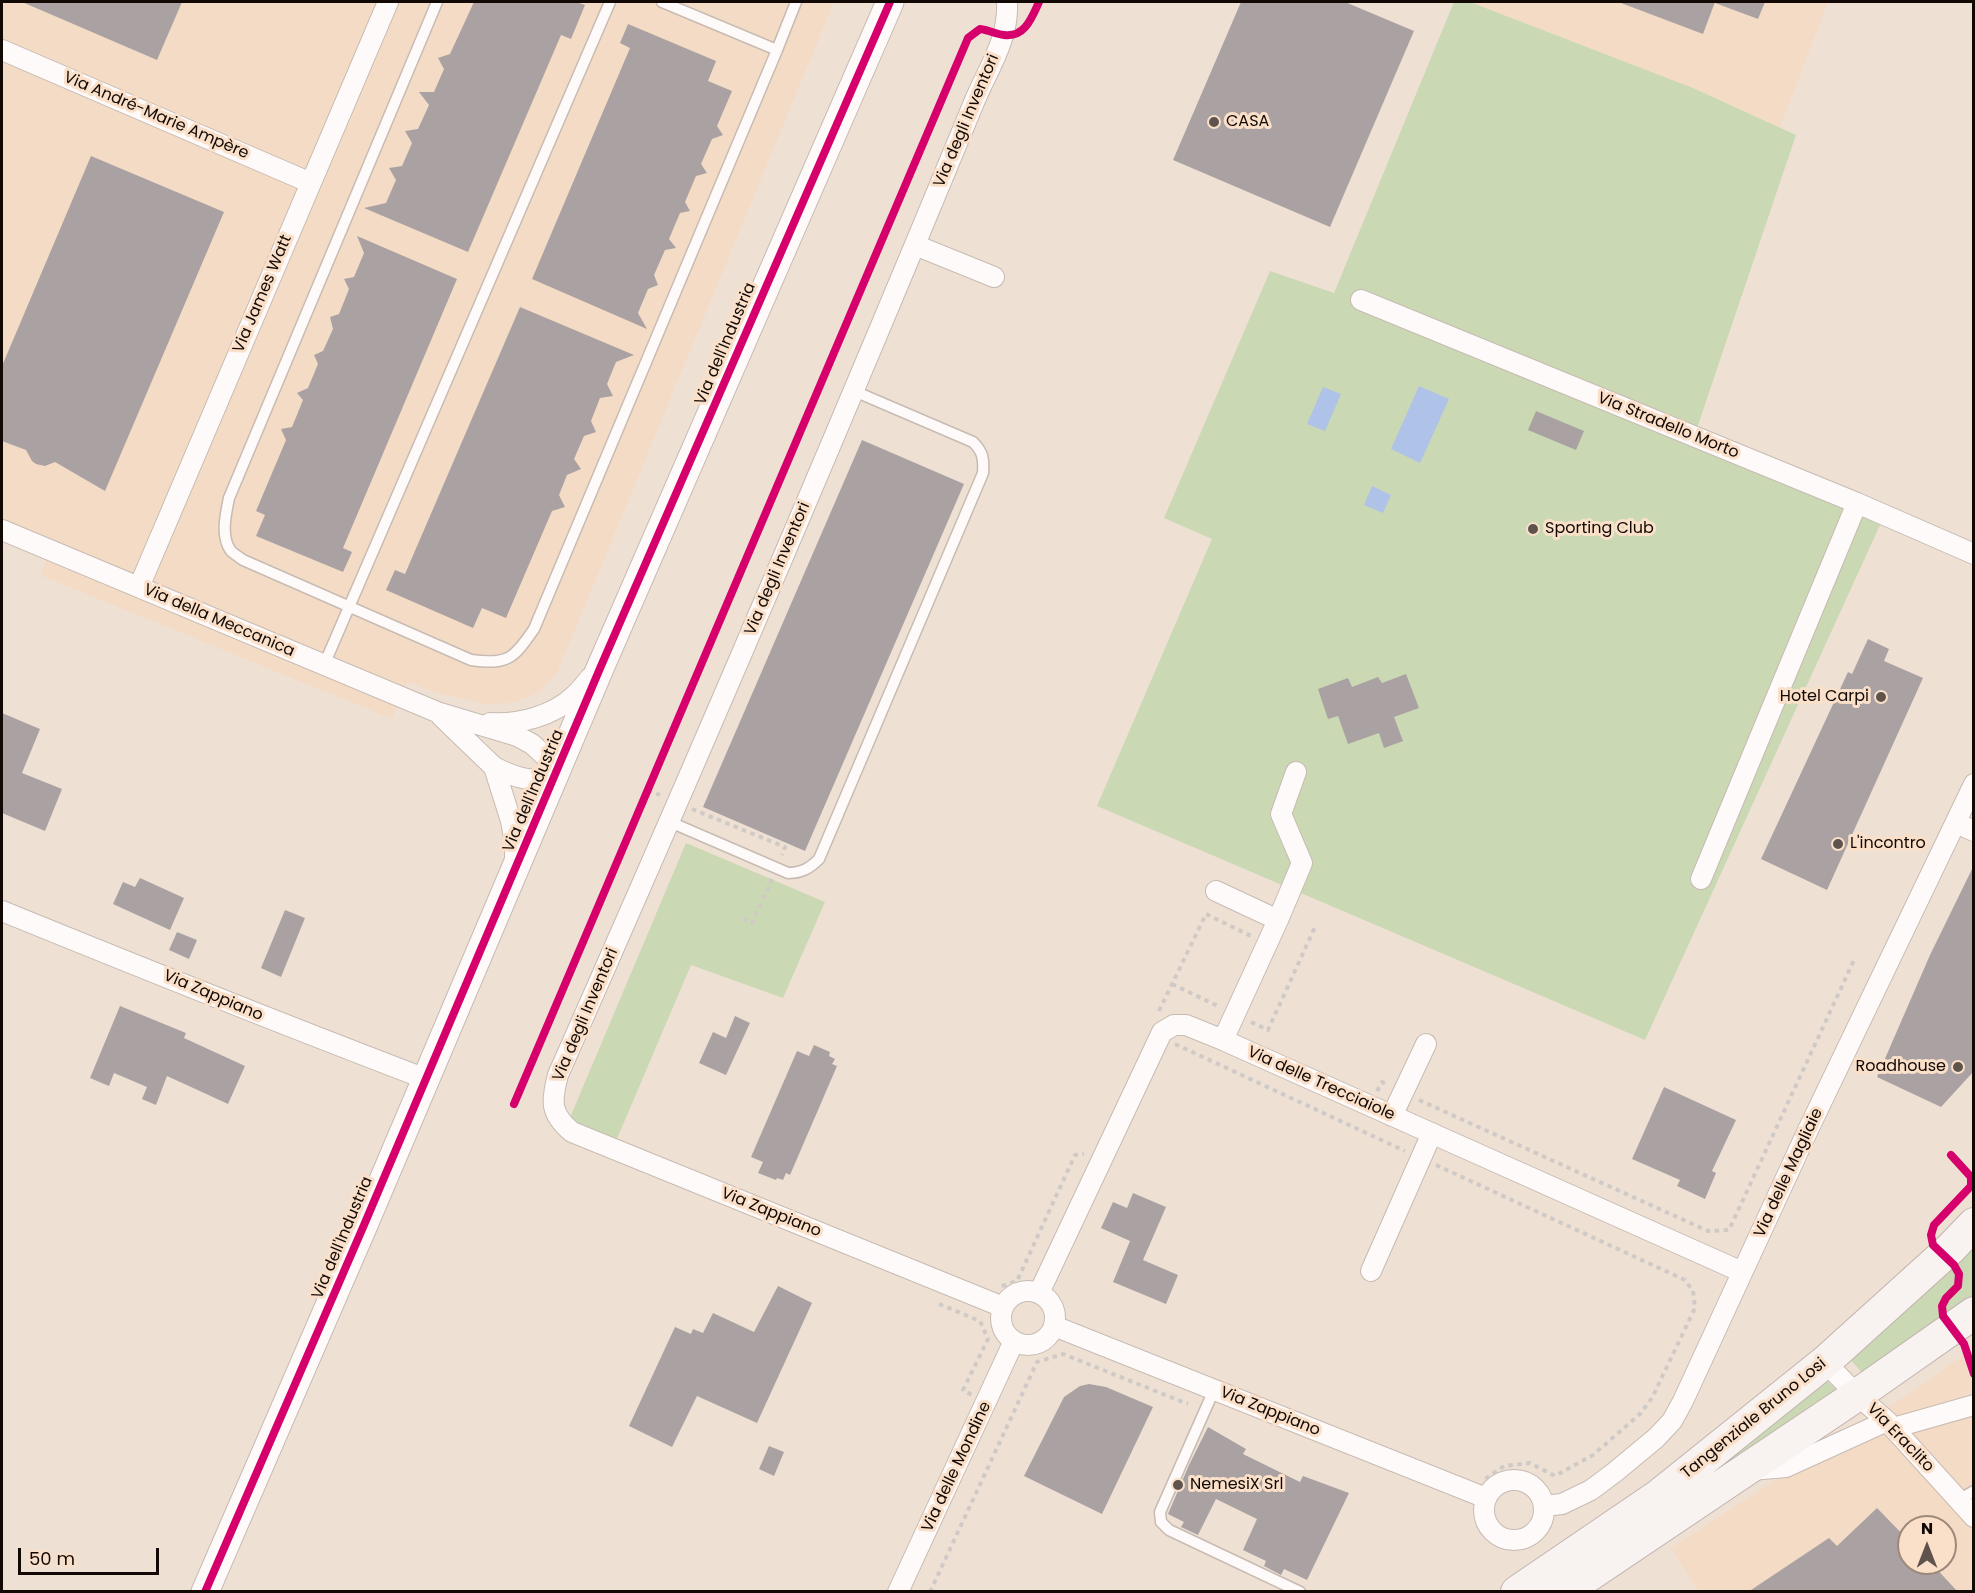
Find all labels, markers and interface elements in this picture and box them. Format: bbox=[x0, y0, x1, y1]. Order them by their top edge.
street label: Via degli Inventori bbox=[930, 52, 1004, 190]
street label: Via André-Marie Ampère bbox=[61, 68, 251, 164]
place label: CASA bbox=[1226, 112, 1269, 132]
marker: CASA bbox=[1207, 115, 1221, 129]
street label: Via James Watt bbox=[230, 232, 296, 356]
street label: Via dell'Industria bbox=[692, 280, 760, 408]
street label: Via Stradello Morto bbox=[1594, 389, 1742, 463]
street label: Via degli Inventori bbox=[741, 500, 815, 638]
place label: Sporting Club bbox=[1545, 519, 1654, 539]
marker: Sporting Club bbox=[1526, 522, 1540, 536]
street label: Via della Meccanica bbox=[141, 580, 297, 662]
place label: Hotel Carpi bbox=[1780, 687, 1869, 707]
marker: Hotel Carpi bbox=[1874, 690, 1888, 704]
street label: Via dell'Industria bbox=[500, 727, 568, 855]
place label: L'incontro bbox=[1850, 834, 1926, 854]
marker: L'incontro bbox=[1831, 837, 1845, 851]
street label: Via degli Inventori bbox=[549, 946, 623, 1084]
street label: Via Zappiano bbox=[160, 966, 266, 1026]
street label: Via delle Trecciaiole bbox=[1244, 1043, 1398, 1125]
place label: Roadhouse bbox=[1855, 1057, 1946, 1077]
marker: Roadhouse bbox=[1951, 1060, 1965, 1074]
street label: Via delle Magliaie bbox=[1751, 1105, 1827, 1241]
street label: Via dell'Industria bbox=[309, 1174, 377, 1302]
street label: Via Zappiano bbox=[718, 1184, 824, 1242]
street label: Tangenziale Bruno Losi bbox=[1678, 1355, 1830, 1483]
street label: Via Zappiano bbox=[1217, 1383, 1323, 1441]
street label: Via delle Mondine bbox=[918, 1399, 996, 1535]
street label: Via Eraclito bbox=[1862, 1400, 1938, 1476]
place label: NemesiX Srl bbox=[1190, 1475, 1283, 1495]
marker: NemesiX Srl bbox=[1171, 1478, 1185, 1492]
north arrow bbox=[1897, 1515, 1957, 1575]
text: N bbox=[1921, 1517, 1933, 1540]
scale bar bbox=[21, 1536, 162, 1574]
text: 50 m bbox=[29, 1546, 75, 1571]

